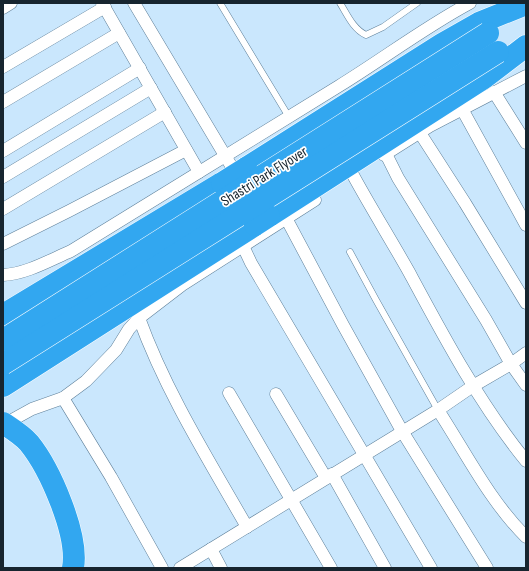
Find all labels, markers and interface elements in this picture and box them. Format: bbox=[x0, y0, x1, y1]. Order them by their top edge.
street label: Shastri Park Flyover bbox=[217, 142, 312, 211]

